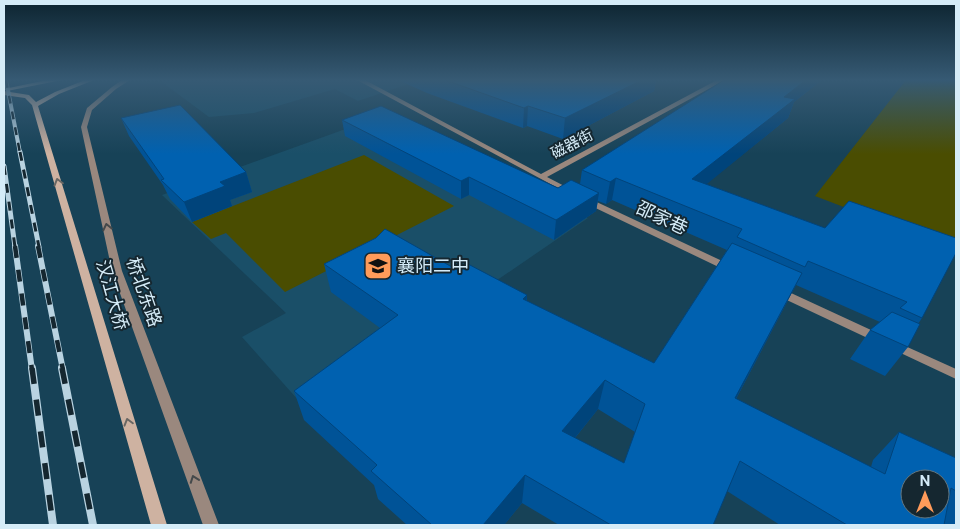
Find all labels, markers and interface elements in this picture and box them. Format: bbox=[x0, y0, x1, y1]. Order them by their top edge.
street label: 磁器街 bbox=[548, 125, 596, 162]
one-way arrow bbox=[53, 178, 63, 187]
street label: 邵家巷 bbox=[633, 197, 691, 238]
one-way arrow bbox=[102, 222, 113, 231]
school or university icon: 襄阳二中 bbox=[363, 251, 393, 281]
street label: 桥北东路 bbox=[123, 254, 166, 329]
place label: 襄阳二中 bbox=[397, 255, 469, 276]
street label: 汉江大桥 bbox=[92, 257, 132, 332]
one-way arrow bbox=[124, 418, 134, 427]
north arrow bbox=[900, 469, 950, 519]
text: N bbox=[920, 473, 930, 489]
one-way arrow bbox=[190, 476, 200, 484]

